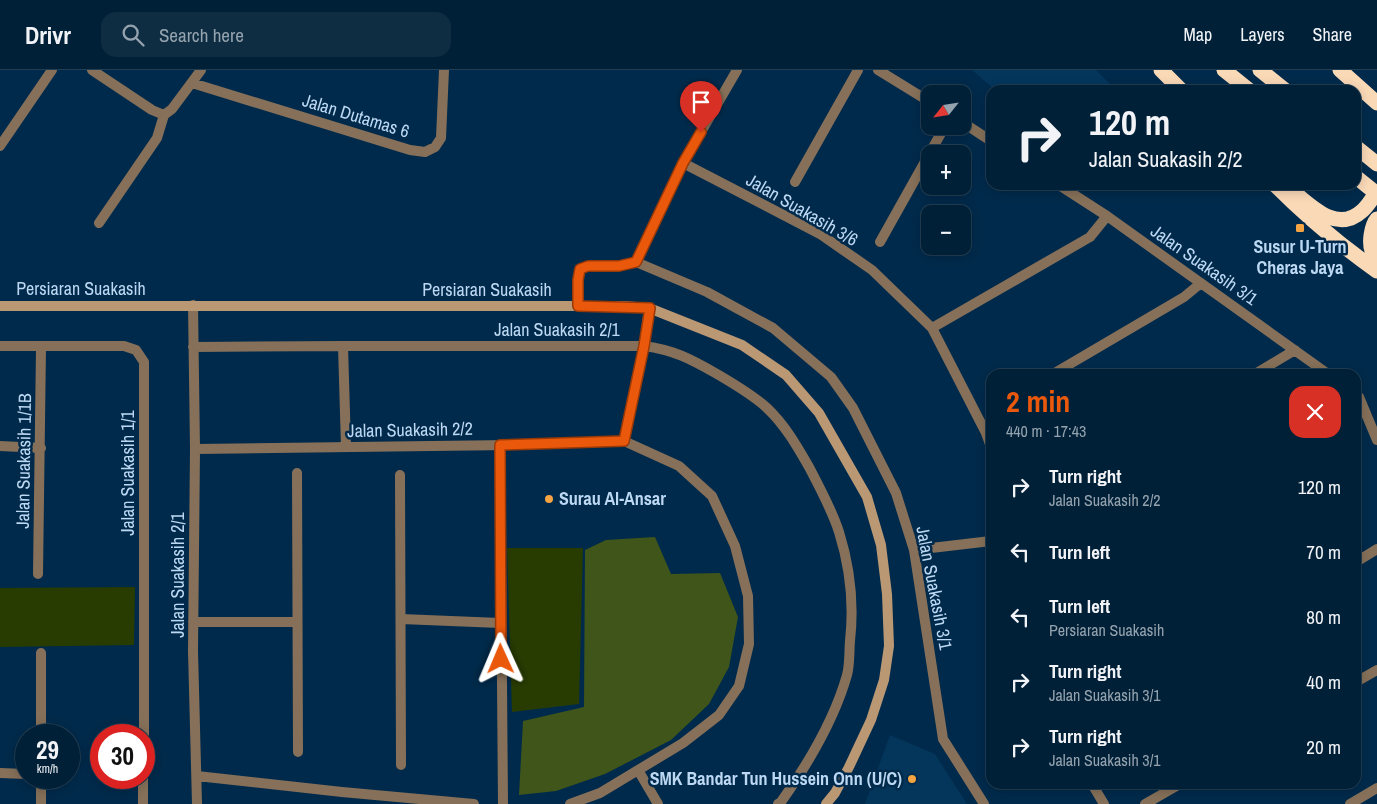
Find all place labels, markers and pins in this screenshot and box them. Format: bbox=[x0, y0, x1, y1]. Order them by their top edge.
pin bbox=[680, 81, 722, 132]
marker: Susur U-Turn Cheras Jaya bbox=[1294, 222, 1306, 234]
place label: Susur U-Turn Cheras Jaya bbox=[1253, 234, 1347, 280]
place label: Surau Al-Ansar bbox=[559, 486, 666, 511]
marker: Surau Al-Ansar bbox=[543, 493, 555, 505]
place label: SMK Bandar Tun Hussein Onn (U/C) bbox=[650, 766, 902, 791]
marker: SMK Bandar Tun Hussein Onn (U/C) bbox=[906, 773, 918, 785]

